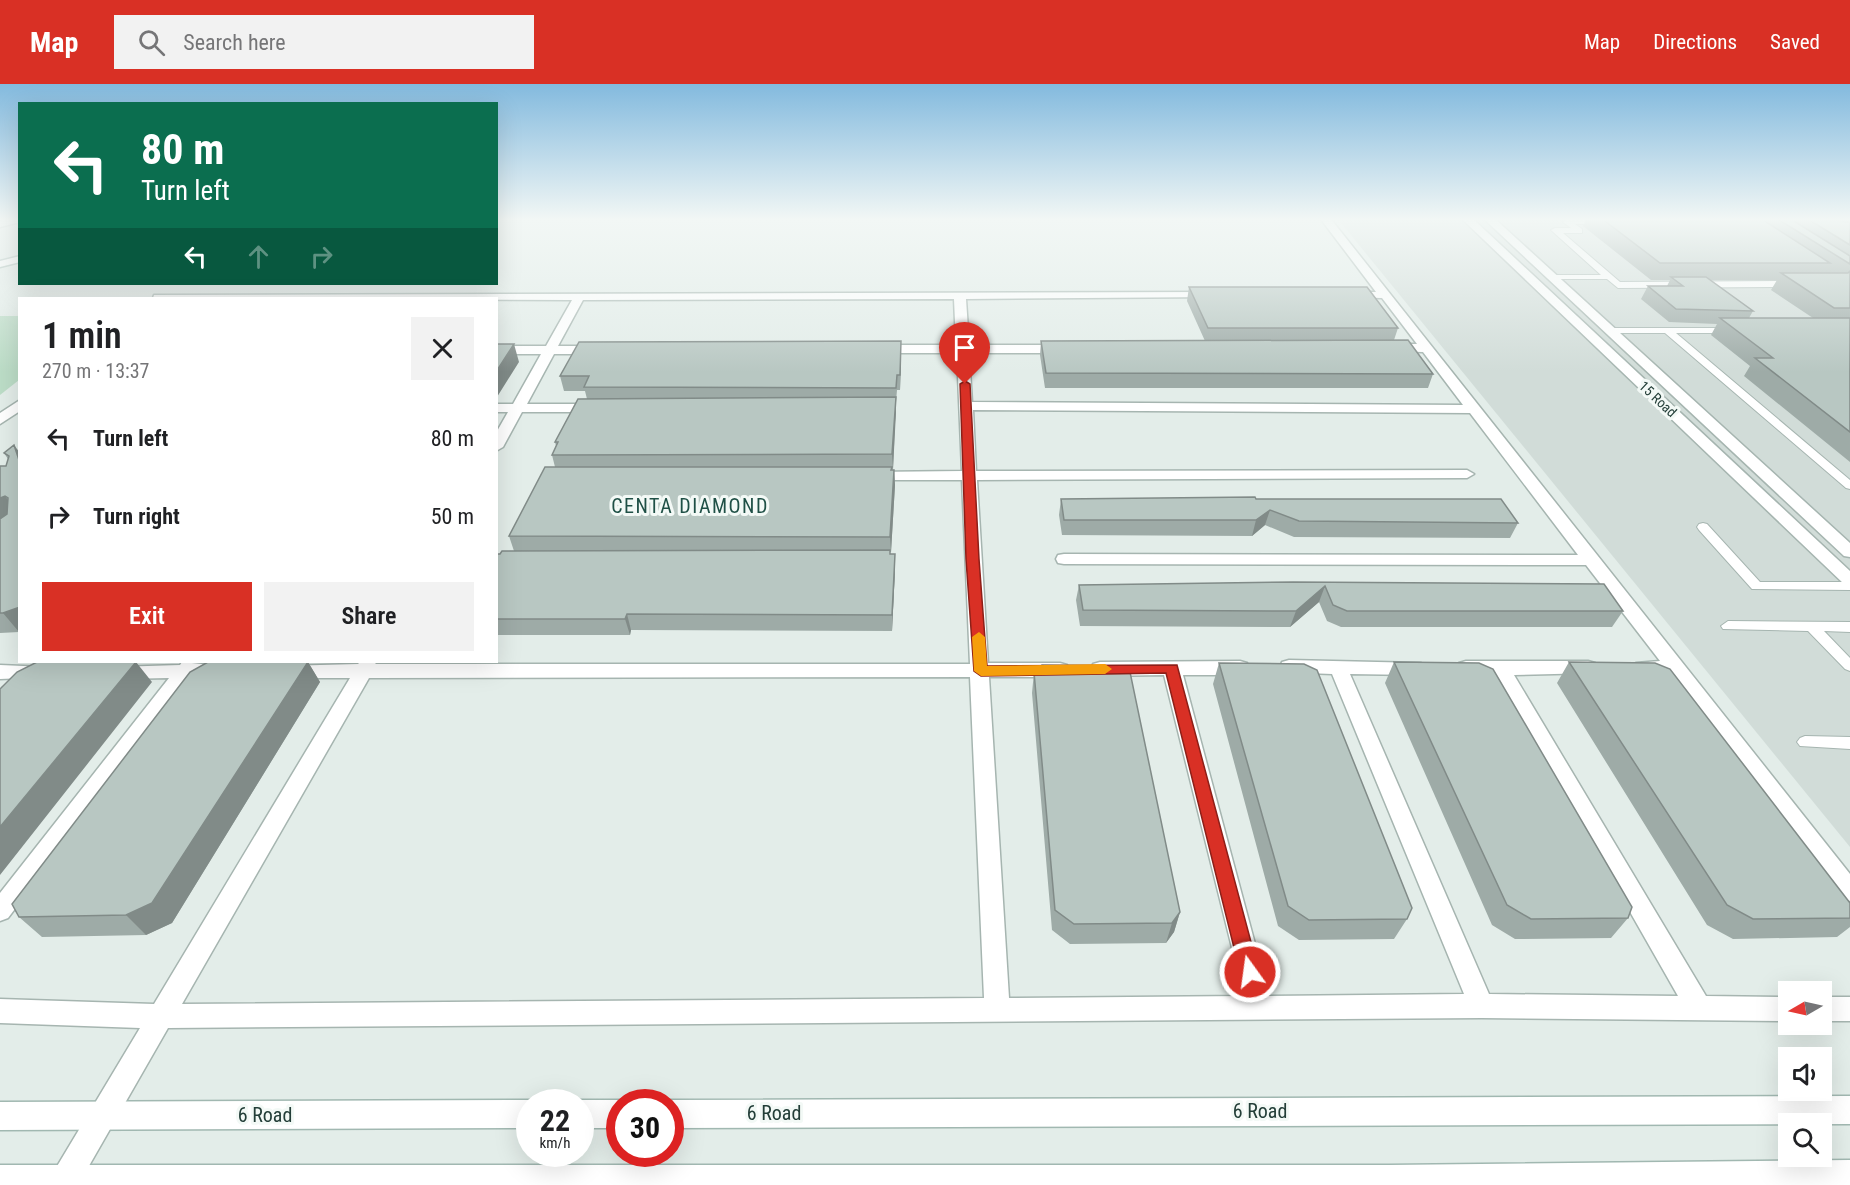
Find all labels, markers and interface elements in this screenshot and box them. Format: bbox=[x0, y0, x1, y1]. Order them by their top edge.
search box bbox=[114, 15, 534, 69]
text: Map bbox=[30, 26, 78, 59]
icon: search bbox=[135, 26, 168, 59]
text: Search here bbox=[183, 30, 286, 55]
text: Map bbox=[1584, 30, 1620, 54]
text: Directions bbox=[1653, 30, 1737, 54]
text: Saved bbox=[1770, 30, 1820, 54]
text: 80 m bbox=[141, 125, 224, 174]
icon: left bbox=[42, 126, 120, 204]
text: Turn left bbox=[141, 175, 230, 207]
icon: left bbox=[179, 240, 212, 273]
icon: ahead bbox=[242, 240, 275, 273]
icon: right bbox=[305, 240, 338, 273]
text: 1 min bbox=[42, 315, 122, 357]
button: close bbox=[411, 317, 474, 380]
pin bbox=[939, 322, 990, 384]
icon: arrive bbox=[948, 331, 981, 364]
text: 270 m · 13:37 bbox=[42, 359, 149, 383]
street label: 15 Road bbox=[1636, 378, 1680, 420]
icon: left bbox=[42, 422, 75, 455]
text: Turn left bbox=[93, 426, 168, 451]
text: 80 m bbox=[431, 426, 474, 451]
district label: CENTA DIAMOND bbox=[611, 494, 769, 518]
icon: right bbox=[42, 500, 75, 533]
text: Turn right bbox=[93, 504, 180, 529]
text: 50 m bbox=[431, 504, 474, 529]
button: Exit bbox=[42, 582, 252, 651]
button: Share bbox=[264, 582, 474, 651]
position arrow bbox=[1218, 940, 1282, 1004]
north arrow bbox=[1778, 981, 1832, 1035]
map controls bbox=[1778, 981, 1832, 1167]
button: sound bbox=[1778, 1047, 1832, 1101]
speed limit sign: 30 bbox=[606, 1089, 684, 1167]
street label: 6 Road bbox=[1233, 1099, 1287, 1123]
street label: 6 Road bbox=[747, 1101, 801, 1125]
street label: 6 Road bbox=[238, 1103, 292, 1127]
text: 22 bbox=[540, 1103, 570, 1138]
button: search bbox=[1778, 1113, 1832, 1167]
text: km/h bbox=[540, 1134, 570, 1152]

